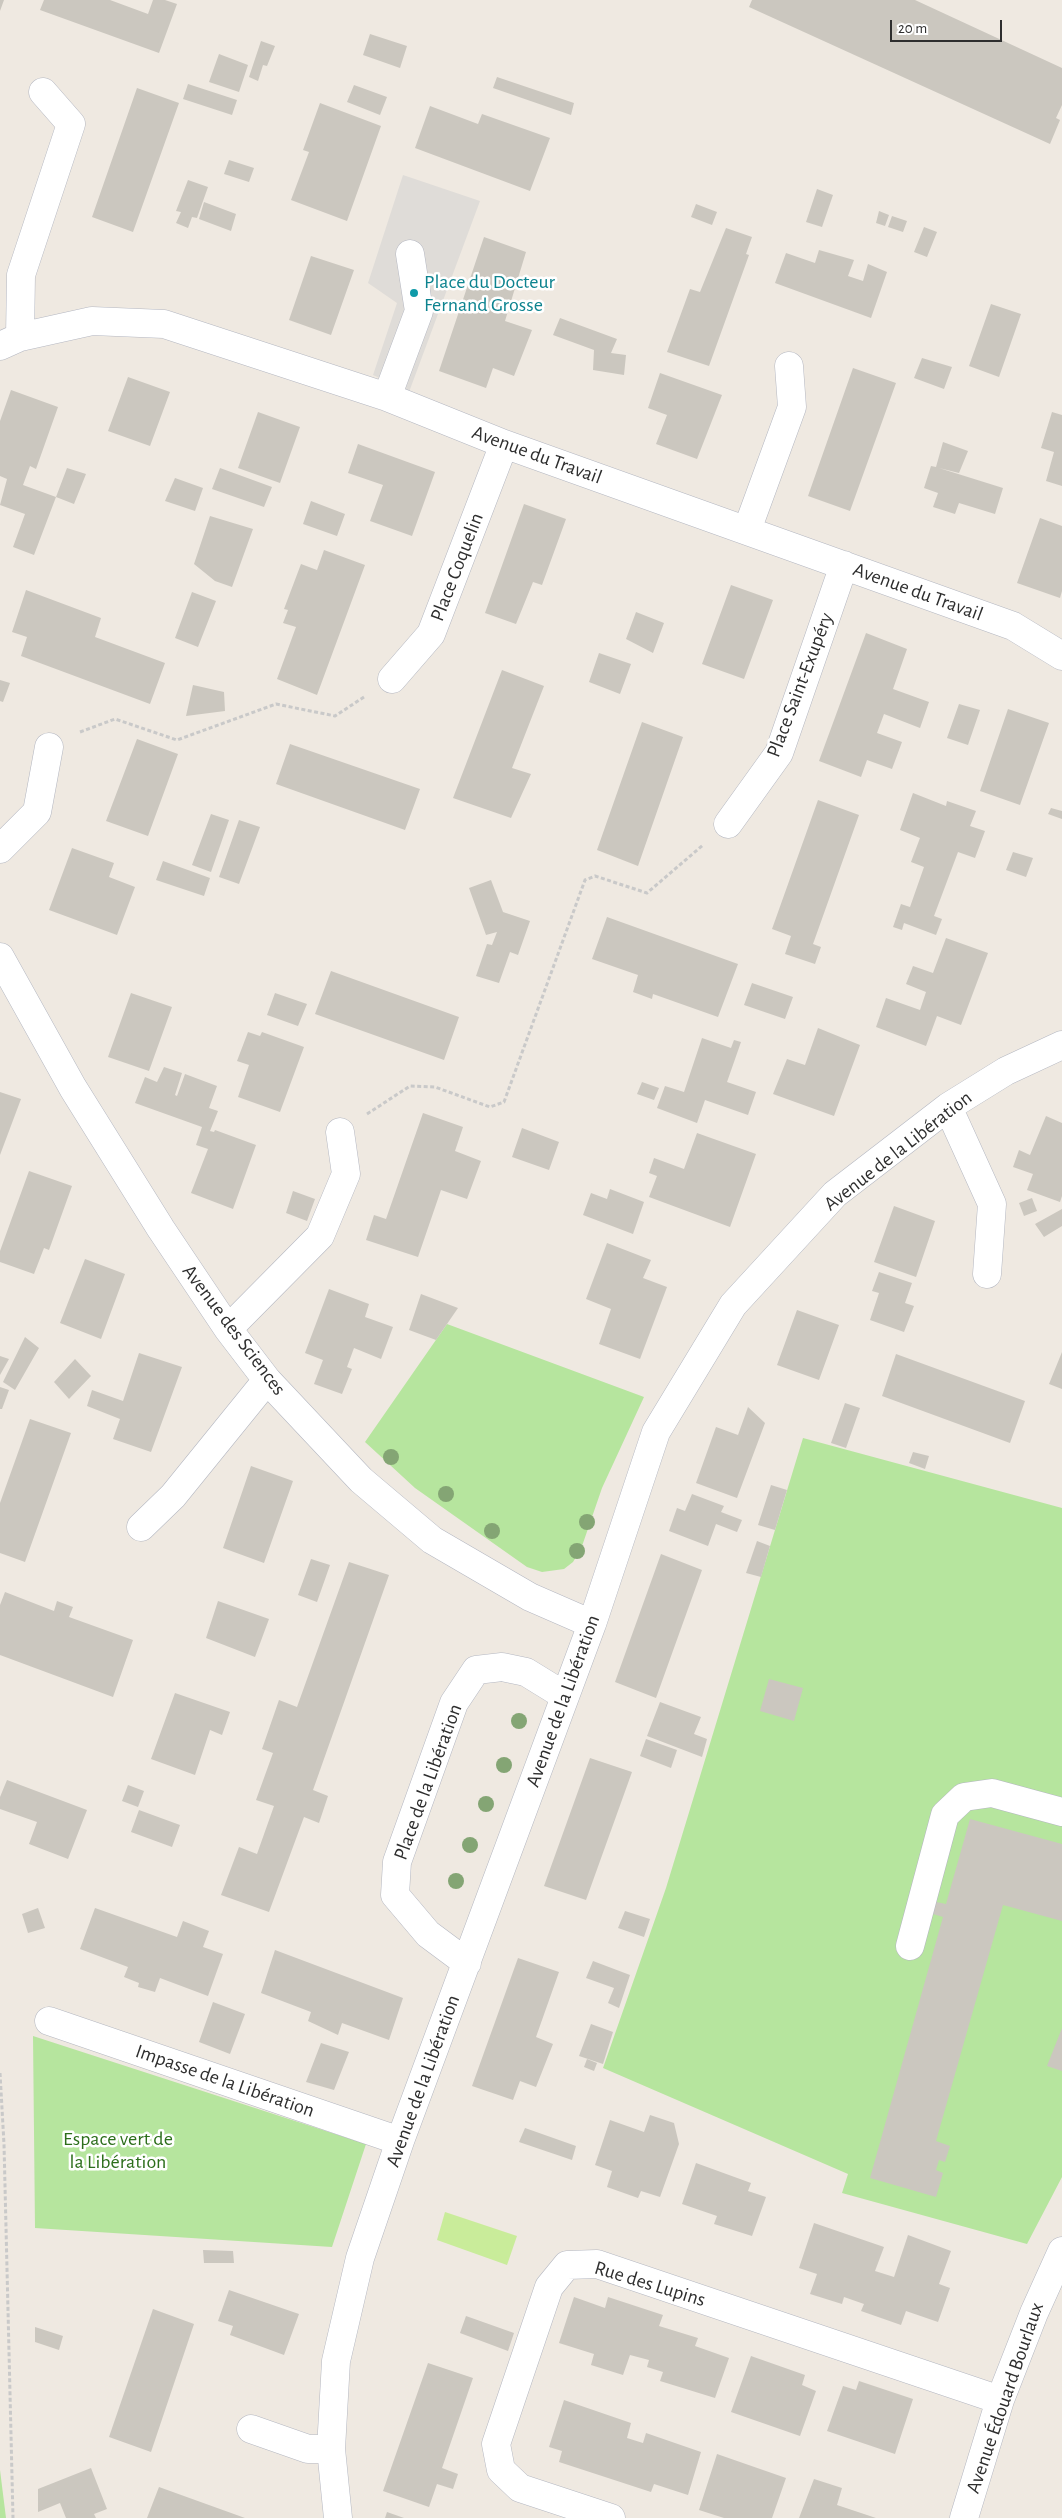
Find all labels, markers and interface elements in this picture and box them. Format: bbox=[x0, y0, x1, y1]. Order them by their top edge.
scale bar bbox=[892, 10, 1004, 42]
text: 20 m bbox=[898, 21, 927, 36]
place label: Place du Docteur Fernand Grosse bbox=[424, 270, 555, 317]
marker: Place du Docteur Fernand Grosse bbox=[408, 287, 420, 299]
street label: Avenue du Travail bbox=[469, 420, 605, 490]
street label: Place Coquelin bbox=[425, 509, 489, 625]
street label: Avenue du Travail bbox=[850, 557, 986, 627]
street label: Place Saint-Exupéry bbox=[761, 609, 839, 761]
street label: Avenue de la Libération bbox=[819, 1086, 977, 1216]
street label: Avenue des Sciences bbox=[177, 1260, 291, 1400]
street label: Avenue de la Libération bbox=[521, 1612, 605, 1790]
street label: Place de la Libération bbox=[389, 1701, 467, 1863]
street label: Avenue de la Libération bbox=[381, 1992, 465, 2170]
street label: Impasse de la Libération bbox=[132, 2039, 318, 2123]
park label: Espace vert de la Libération bbox=[63, 2127, 173, 2174]
street label: Rue des Lupins bbox=[592, 2256, 708, 2312]
street label: Avenue Édouard Bourlaux bbox=[961, 2299, 1049, 2497]

